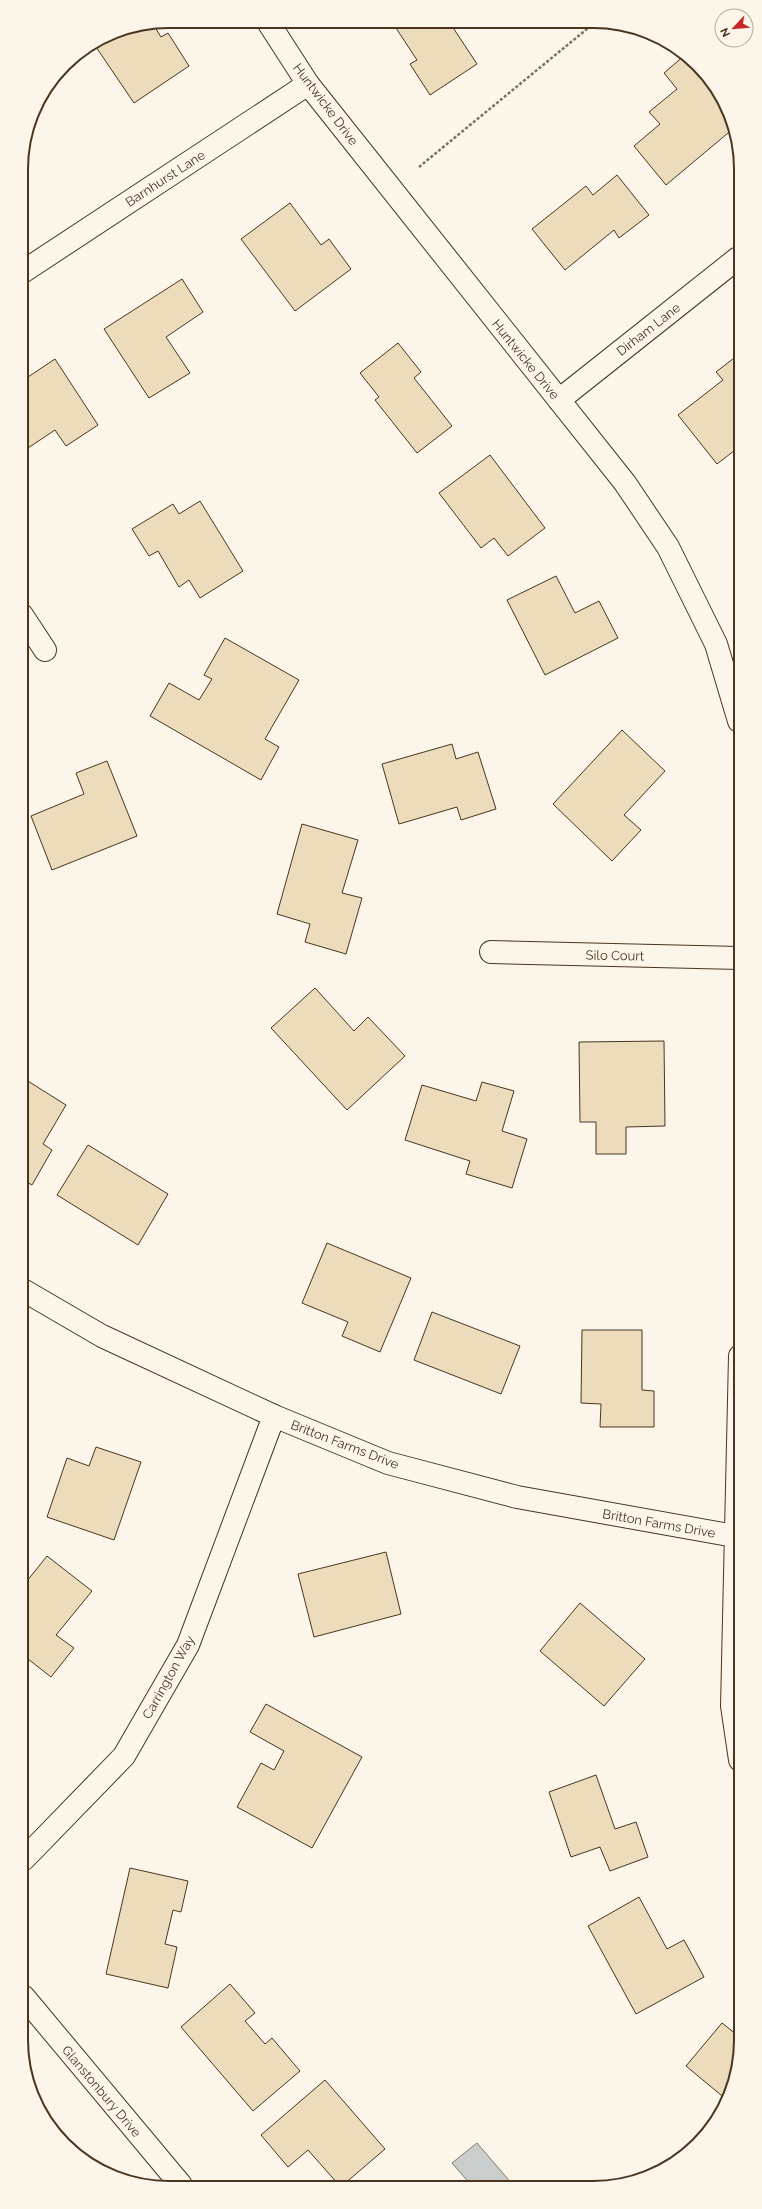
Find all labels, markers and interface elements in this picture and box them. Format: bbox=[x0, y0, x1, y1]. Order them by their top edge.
north arrow bbox=[714, 8, 754, 48]
text: N bbox=[718, 26, 733, 39]
street label: Huntwicke Drive bbox=[290, 61, 361, 148]
street label: Barnhurst Lane bbox=[123, 147, 208, 210]
street label: Dirham Lane bbox=[614, 300, 683, 359]
street label: Huntwicke Drive bbox=[489, 316, 563, 402]
street label: Silo Court bbox=[586, 947, 645, 964]
street label: Britton Farms Drive bbox=[289, 1417, 401, 1472]
street label: Britton Farms Drive bbox=[601, 1506, 717, 1541]
street label: Carrington Way bbox=[139, 1633, 198, 1721]
street label: Glanstonbury Drive bbox=[59, 2043, 144, 2140]

